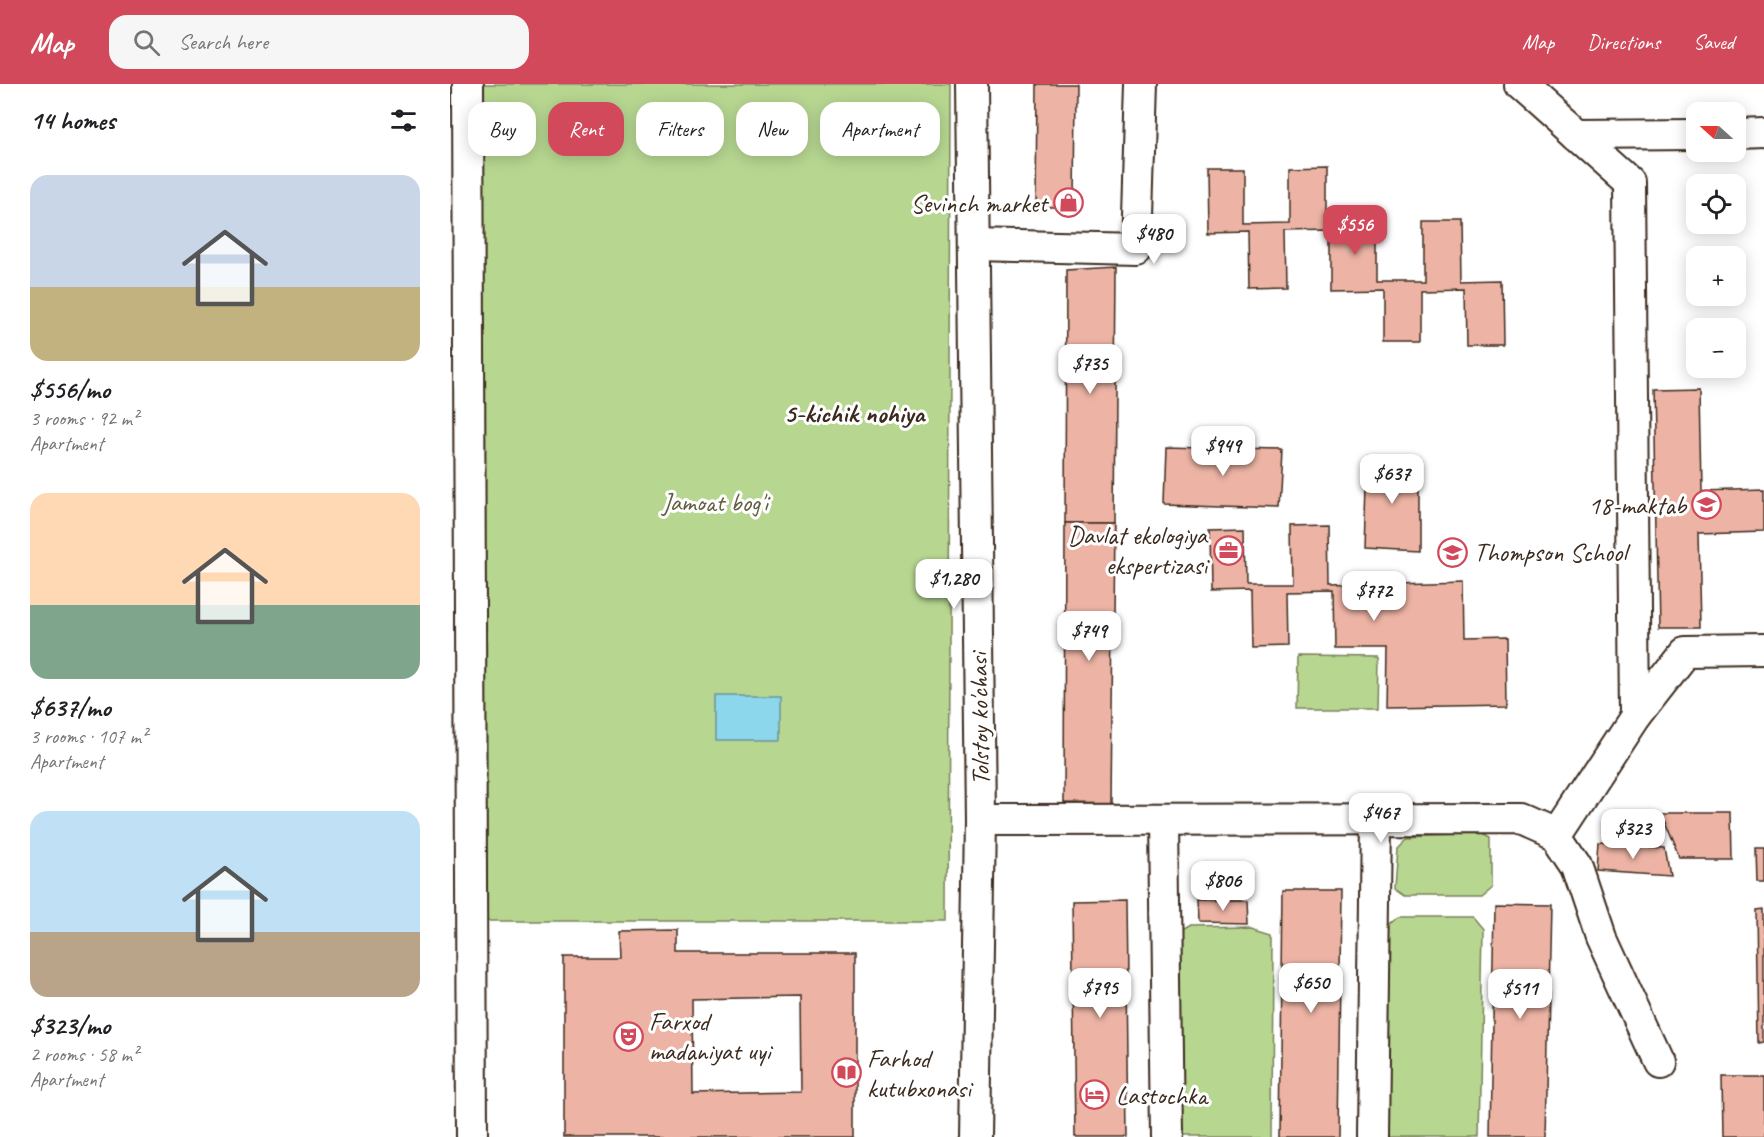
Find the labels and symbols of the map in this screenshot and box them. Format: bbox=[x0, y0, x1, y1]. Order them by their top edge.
north arrow bbox=[1686, 102, 1746, 162]
place label: Sevinch market bbox=[910, 187, 1049, 220]
shop icon: Sevinch market bbox=[1052, 187, 1084, 219]
pin: $556 bbox=[1319, 205, 1391, 256]
pin: $480 bbox=[1118, 214, 1190, 265]
pin: $735 bbox=[1054, 344, 1126, 395]
district label: 5-kichik nohiya bbox=[784, 396, 926, 430]
pin: $949 bbox=[1187, 426, 1259, 477]
pin: $637 bbox=[1356, 454, 1428, 505]
park label: Jamoat bog'i bbox=[660, 486, 771, 519]
place label: 18-maktab bbox=[1588, 489, 1688, 522]
school or university icon: 18-maktab bbox=[1691, 489, 1723, 521]
place label: Davlat ekologiya ekspertizasi bbox=[1068, 519, 1210, 582]
office icon: Davlat ekologiya ekspertizasi bbox=[1212, 534, 1244, 566]
school or university icon: Thompson School bbox=[1437, 536, 1469, 568]
place label: Thompson School bbox=[1474, 536, 1631, 569]
pin: $1,280 bbox=[905, 559, 1003, 610]
pin: $772 bbox=[1338, 571, 1410, 622]
pin: $749 bbox=[1053, 611, 1125, 662]
street label: Tolstoy ko'chasi bbox=[962, 649, 997, 786]
pin: $467 bbox=[1345, 793, 1417, 844]
pin: $323 bbox=[1597, 809, 1669, 860]
pin: $806 bbox=[1187, 861, 1259, 912]
pin: $650 bbox=[1275, 963, 1347, 1014]
pin: $795 bbox=[1064, 968, 1136, 1019]
pin: $511 bbox=[1484, 969, 1556, 1020]
place label: Farxod madaniyat uyi bbox=[649, 1005, 773, 1068]
theatre icon: Farxod madaniyat uyi bbox=[612, 1020, 644, 1052]
place label: Farhod kutubxonasi bbox=[867, 1042, 974, 1105]
library icon: Farhod kutubxonasi bbox=[830, 1057, 862, 1089]
hotel icon: Lastochka bbox=[1079, 1079, 1111, 1111]
place label: Lastochka bbox=[1116, 1079, 1209, 1112]

